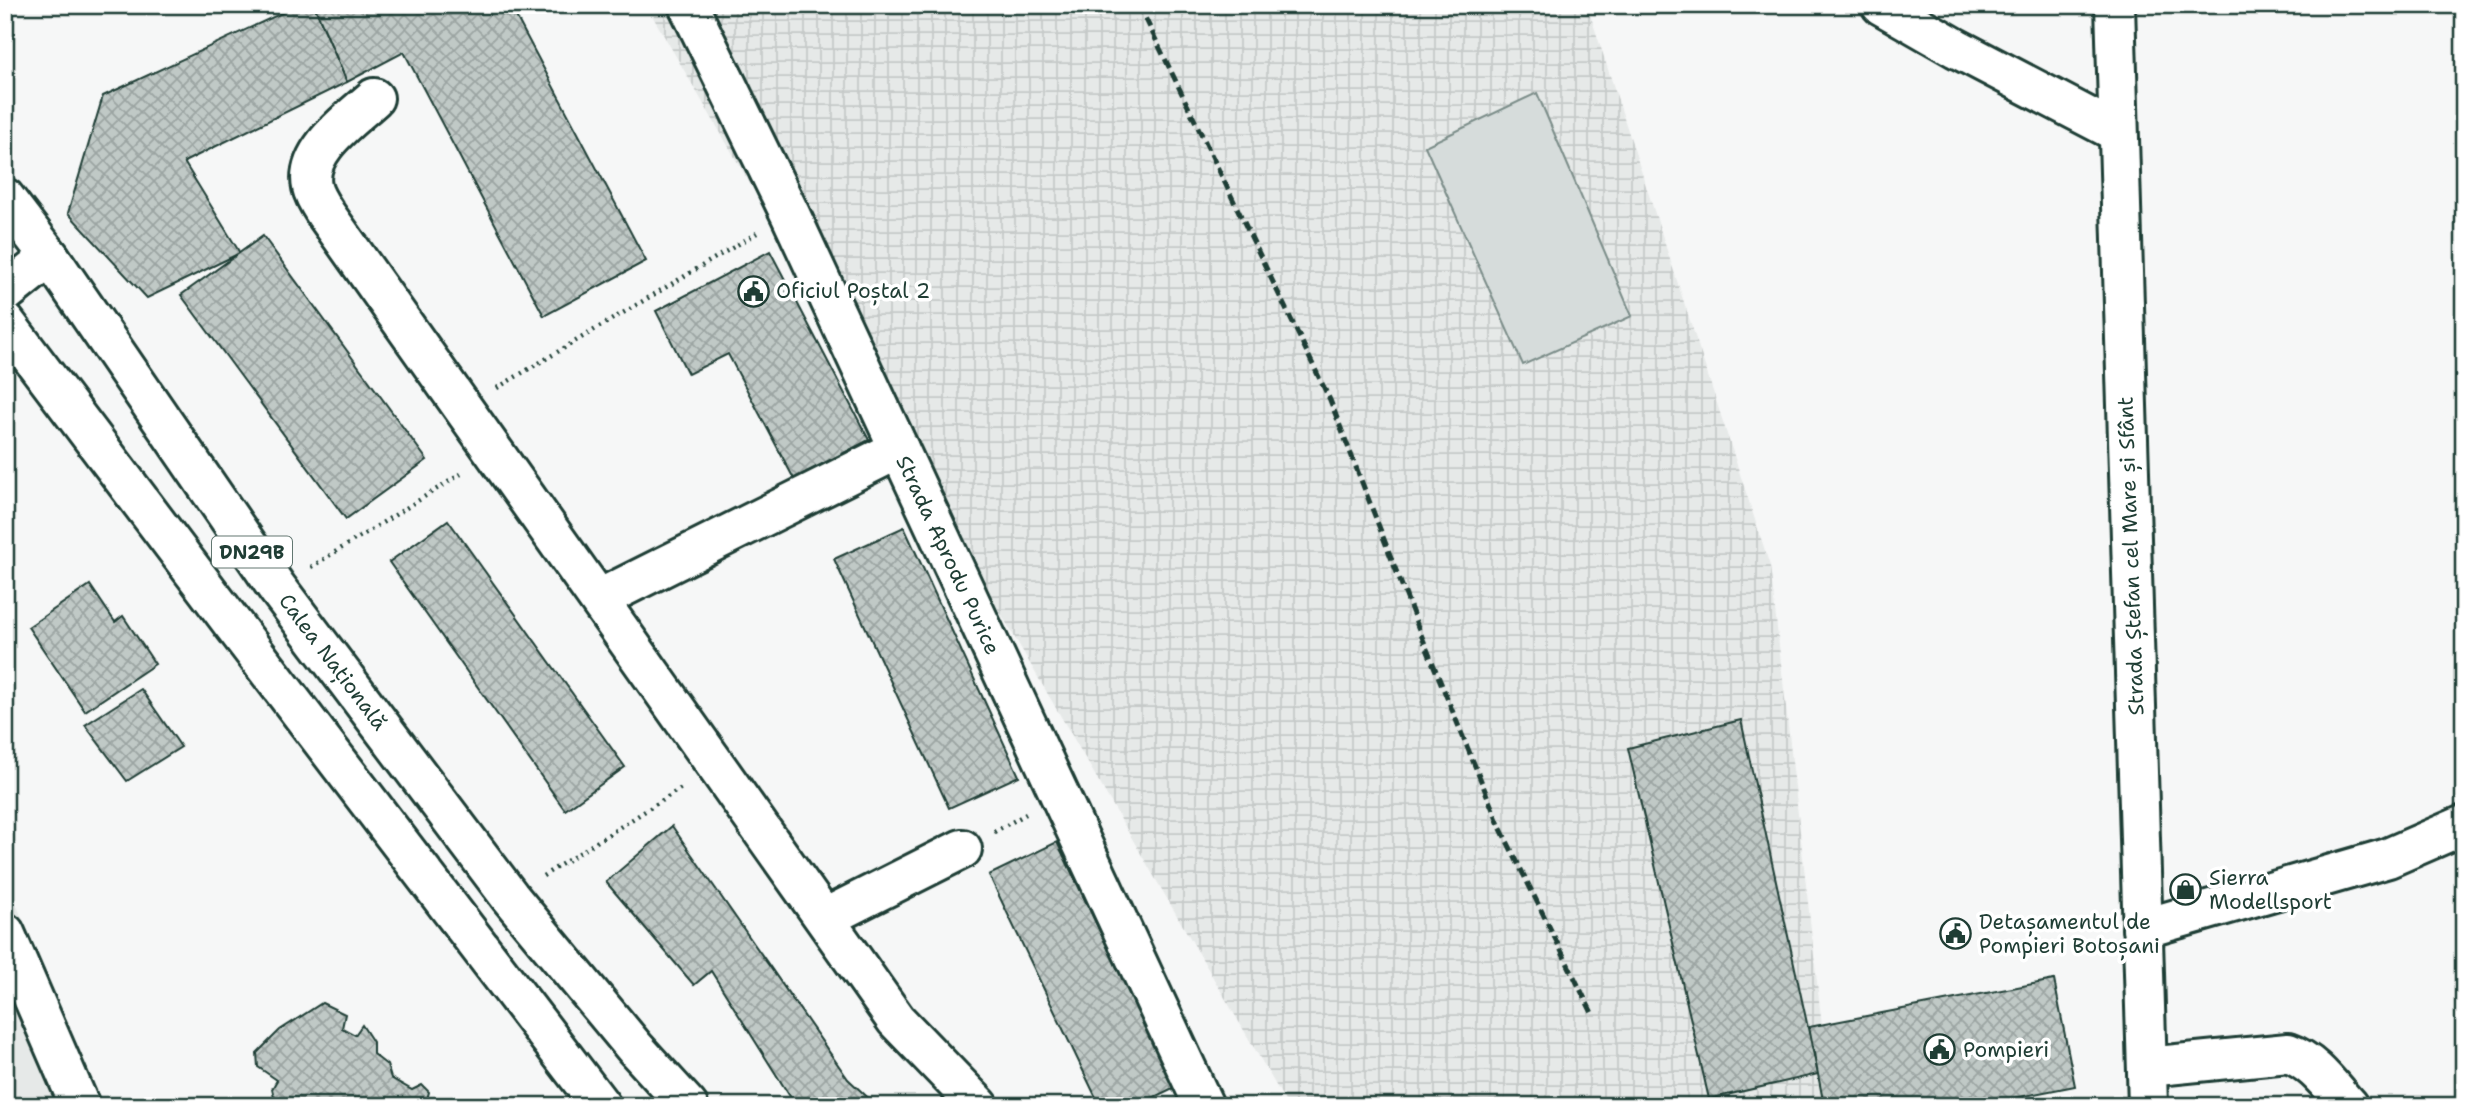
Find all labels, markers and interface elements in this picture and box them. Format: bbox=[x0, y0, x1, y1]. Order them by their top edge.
public building icon: Oficiul Poștal 2 bbox=[736, 274, 770, 308]
place label: Oficiul Poștal 2 bbox=[776, 277, 930, 306]
street label: Strada Ștefan cel Mare și Sfânt bbox=[2111, 396, 2152, 716]
street label: Strada Aprodu Purice bbox=[889, 451, 1007, 659]
road number: DN29B bbox=[212, 537, 292, 568]
street label: Calea Națională bbox=[272, 588, 394, 736]
place label: Sierra Modellsport bbox=[2209, 864, 2332, 916]
shop icon: Sierra Modellsport bbox=[2169, 873, 2203, 907]
place label: Detașamentul de Pompieri Botoșani bbox=[1979, 908, 2160, 961]
public building icon: Detașamentul de Pompieri Botoșani bbox=[1939, 917, 1973, 951]
public building icon: Pompieri bbox=[1923, 1033, 1957, 1067]
place label: Pompieri bbox=[1963, 1036, 2049, 1064]

